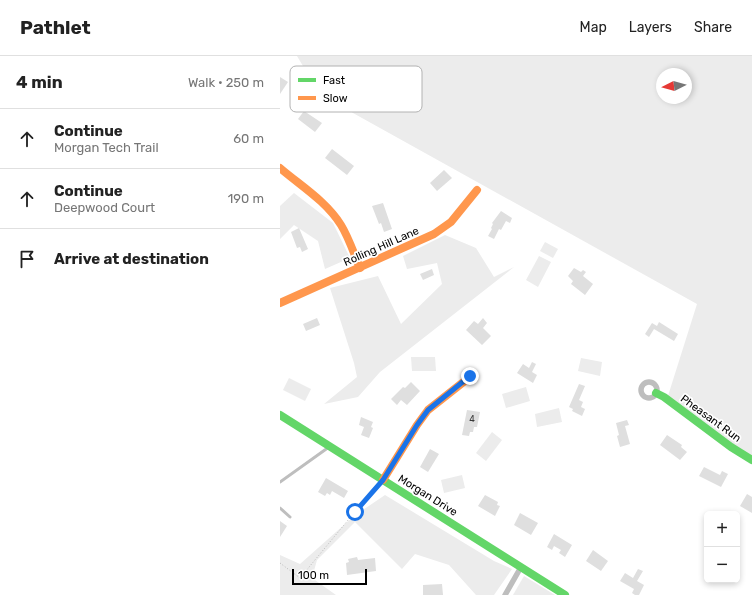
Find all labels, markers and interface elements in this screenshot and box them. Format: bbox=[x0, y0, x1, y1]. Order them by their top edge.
text: Pathlet bbox=[20, 16, 91, 39]
text: Map bbox=[580, 19, 607, 36]
text: Layers bbox=[629, 19, 672, 36]
text: Share bbox=[694, 19, 732, 36]
legend bbox=[290, 66, 422, 112]
north arrow bbox=[656, 68, 692, 104]
text: 4 min bbox=[16, 72, 63, 92]
text: Fast bbox=[323, 74, 346, 87]
text: Walk · 250 m bbox=[188, 75, 264, 90]
text: Slow bbox=[323, 92, 348, 105]
text: Continue bbox=[54, 122, 123, 140]
icon: ahead bbox=[16, 128, 38, 150]
text: 60 m bbox=[233, 131, 264, 146]
text: Morgan Tech Trail bbox=[54, 140, 159, 155]
text: Continue bbox=[54, 182, 123, 200]
icon: ahead bbox=[16, 188, 38, 210]
text: 190 m bbox=[228, 191, 264, 206]
text: Deepwood Court bbox=[54, 200, 155, 215]
street label: Rolling Hill Lane bbox=[342, 224, 421, 269]
icon: arrive bbox=[16, 248, 38, 270]
text: Arrive at destination bbox=[54, 250, 209, 268]
route end bbox=[461, 367, 479, 385]
street label: Pheasant Run bbox=[678, 392, 744, 445]
house number: 4 bbox=[469, 414, 475, 424]
street label: Morgan Drive bbox=[396, 472, 460, 519]
route start bbox=[346, 503, 364, 521]
map controls bbox=[704, 511, 740, 583]
button: + bbox=[704, 511, 740, 547]
button: − bbox=[704, 547, 740, 583]
scale bar bbox=[292, 567, 367, 586]
text: 100 m bbox=[298, 569, 329, 582]

